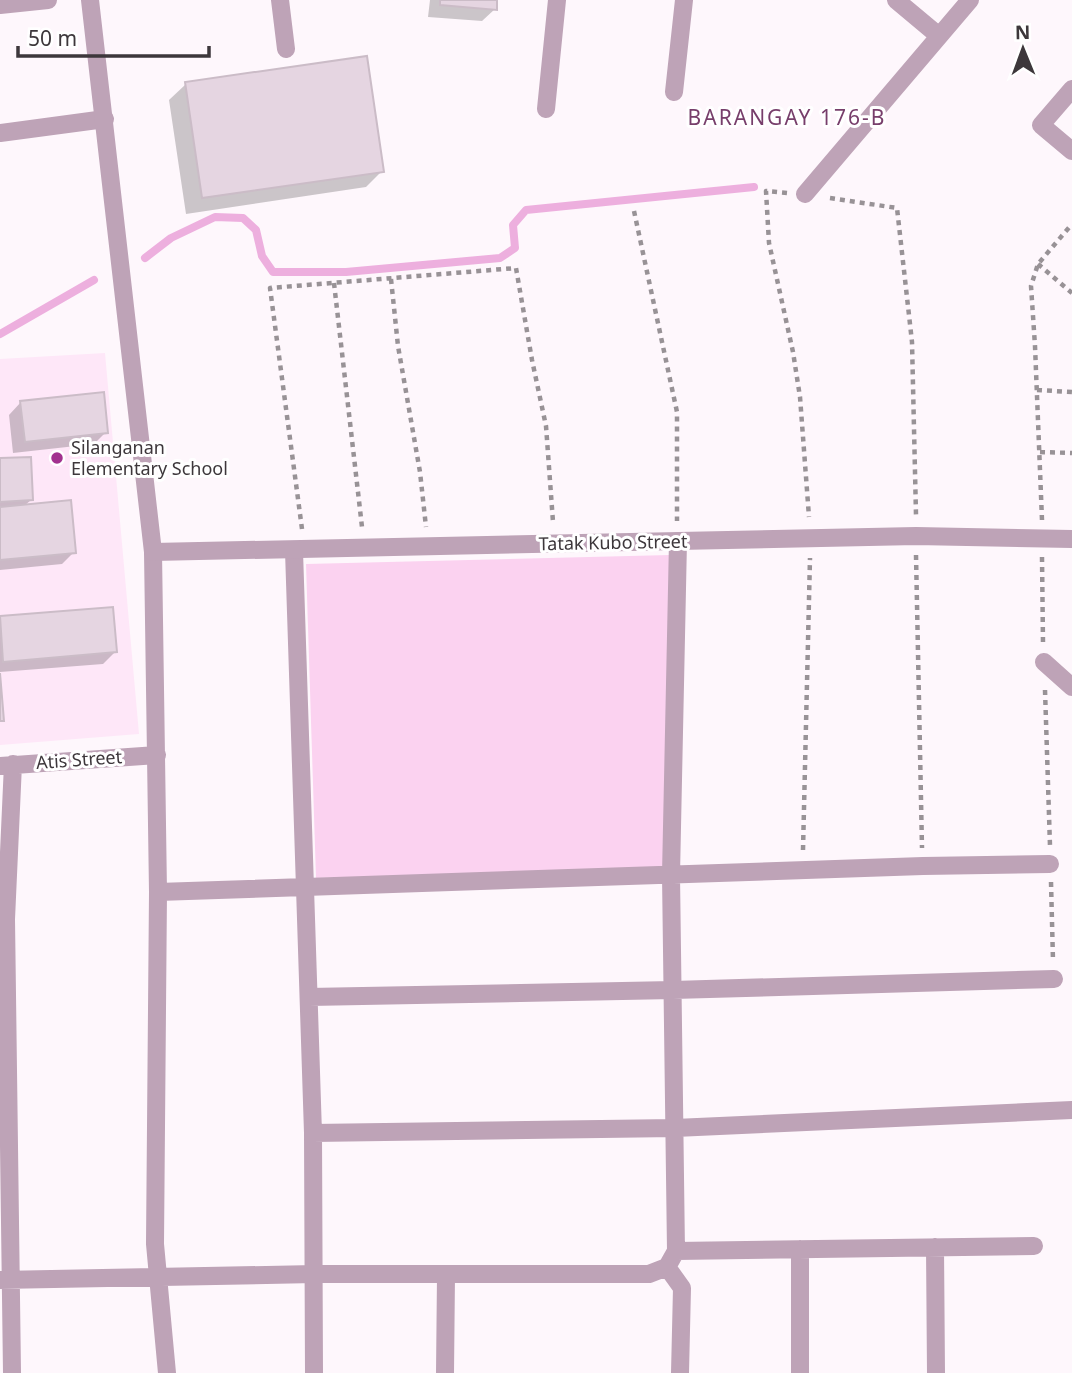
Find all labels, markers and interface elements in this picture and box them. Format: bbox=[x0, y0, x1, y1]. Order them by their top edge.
scale bar bbox=[18, 14, 208, 58]
north arrow bbox=[988, 14, 1058, 84]
text: N bbox=[1015, 19, 1031, 45]
text: 50 m bbox=[28, 24, 77, 52]
district label: BARANGAY 176-B bbox=[688, 103, 886, 131]
place label: Silanganan Elementary School bbox=[71, 435, 228, 480]
marker: Silanganan Elementary School bbox=[49, 450, 65, 466]
street label: Tatak Kubo Street bbox=[538, 529, 688, 555]
street label: Atis Street bbox=[35, 744, 123, 774]

